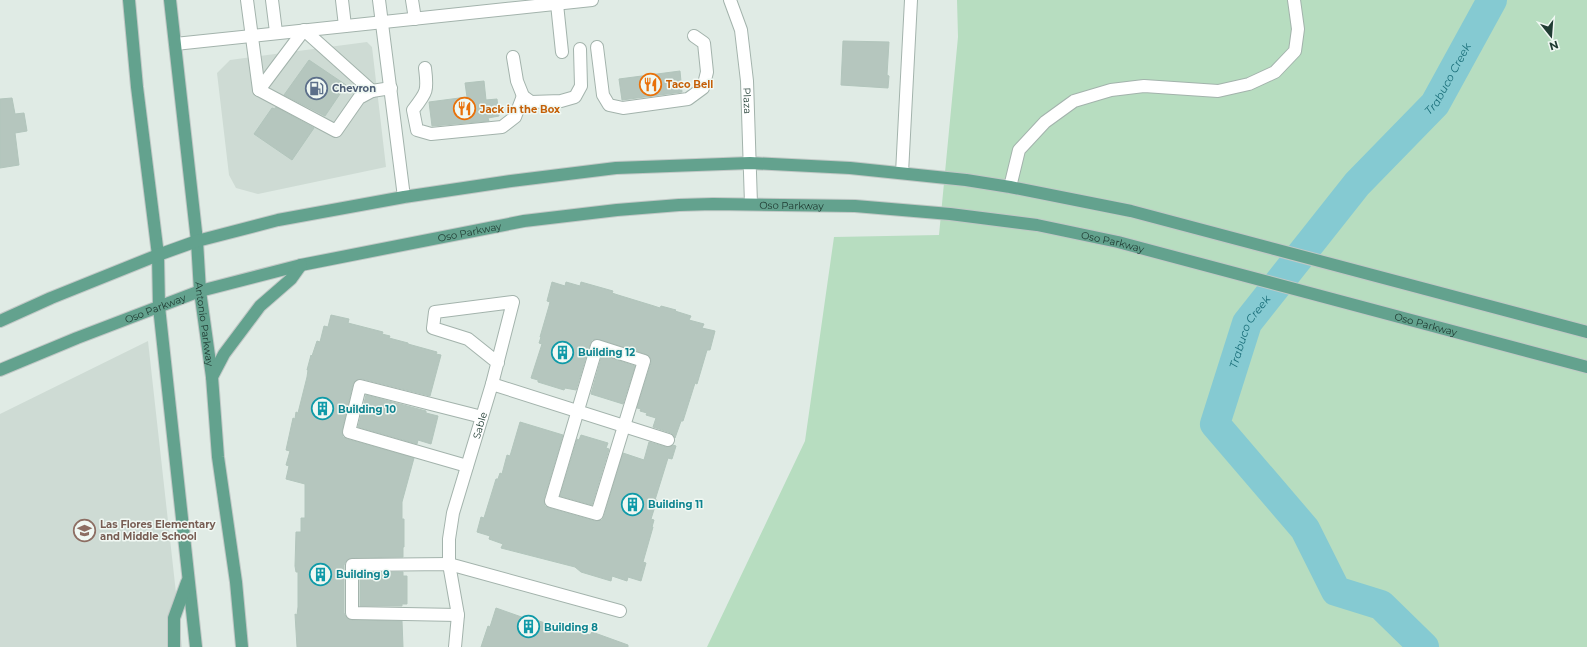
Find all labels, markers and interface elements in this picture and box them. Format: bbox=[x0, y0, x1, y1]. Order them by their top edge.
north arrow bbox=[1531, 16, 1571, 56]
text: N bbox=[1548, 38, 1560, 54]
water label: Trabuco Creek bbox=[1421, 40, 1474, 118]
restaurant icon: Taco Bell bbox=[637, 71, 663, 97]
fuel station icon: Chevron bbox=[304, 75, 330, 101]
place label: Taco Bell bbox=[666, 78, 713, 91]
place label: Chevron bbox=[332, 82, 376, 95]
street label: Plaza bbox=[740, 87, 754, 114]
restaurant icon: Jack in the Box bbox=[451, 96, 477, 122]
place label: Jack in the Box bbox=[479, 103, 560, 116]
street label: Oso Parkway bbox=[759, 199, 824, 213]
street label: Oso Parkway bbox=[437, 220, 503, 245]
street label: Oso Parkway bbox=[1080, 228, 1146, 256]
street label: Antonio Parkway bbox=[192, 282, 216, 368]
street label: Oso Parkway bbox=[123, 291, 188, 326]
water label: Trabuco Creek bbox=[1226, 292, 1274, 370]
street label: Oso Parkway bbox=[1393, 310, 1459, 339]
building icon: Building 12 bbox=[549, 339, 575, 365]
place label: Building 12 bbox=[578, 346, 635, 359]
building icon: Building 10 bbox=[310, 396, 336, 422]
place label: Building 10 bbox=[338, 403, 396, 416]
street label: Sable bbox=[470, 410, 490, 440]
building icon: Building 11 bbox=[620, 491, 646, 517]
place label: Building 11 bbox=[648, 498, 703, 511]
school or university icon: Las Flores Elementary and Middle School bbox=[72, 517, 98, 543]
place label: Las Flores Elementary and Middle School bbox=[100, 518, 216, 543]
building icon: Building 9 bbox=[308, 561, 334, 587]
place label: Building 9 bbox=[336, 568, 390, 581]
building icon: Building 8 bbox=[516, 614, 542, 640]
place label: Building 8 bbox=[544, 621, 598, 634]

